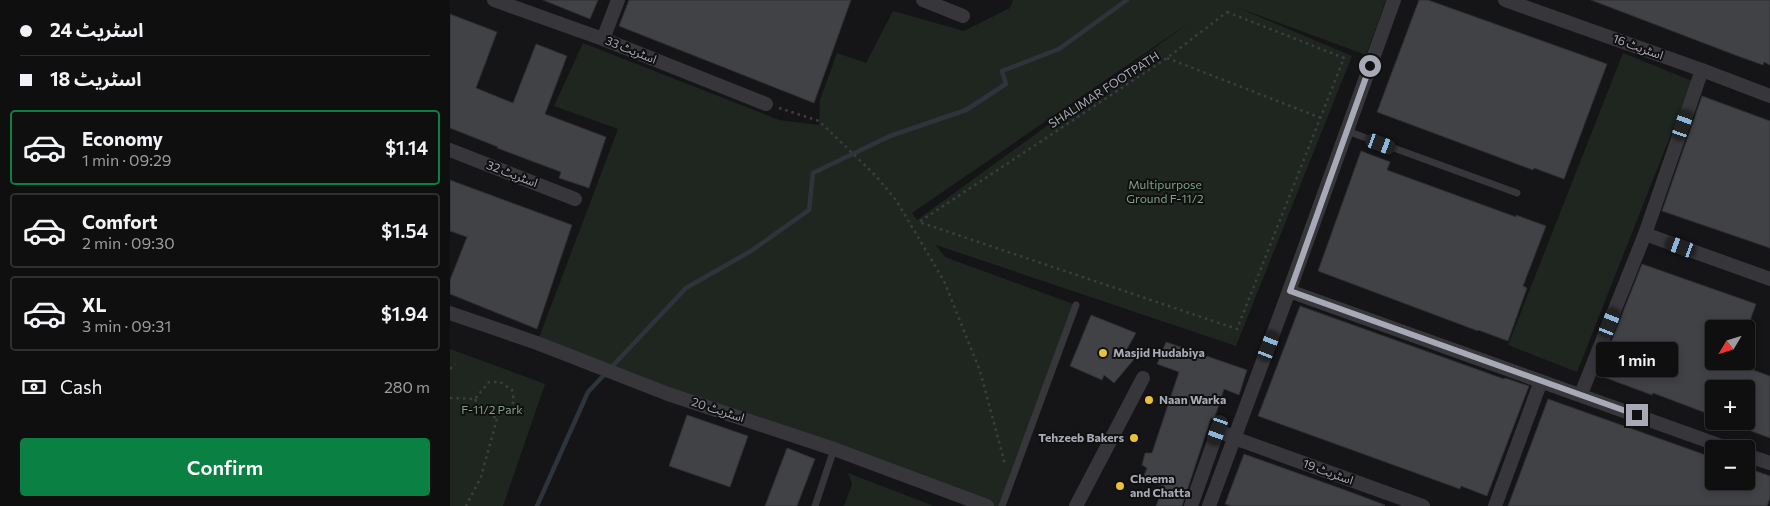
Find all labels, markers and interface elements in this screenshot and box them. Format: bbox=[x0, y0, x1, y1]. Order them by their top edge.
text: اسٹریٹ 24 bbox=[50, 18, 143, 41]
street label: اسٹریٹ 16 bbox=[1611, 30, 1666, 63]
street label: اسٹریٹ 33 bbox=[603, 33, 659, 67]
street label: SHALIMAR FOOTPATH bbox=[1045, 48, 1161, 130]
route start bbox=[1359, 55, 1381, 77]
text: اسٹریٹ 18 bbox=[50, 67, 142, 90]
car bbox=[1671, 108, 1694, 142]
icon: car bbox=[22, 125, 67, 170]
text: Economy bbox=[82, 127, 163, 150]
car bbox=[1364, 132, 1397, 156]
text: $1.14 bbox=[385, 136, 428, 159]
text: 1 min · 09:29 bbox=[82, 150, 172, 169]
street label: اسٹریٹ 32 bbox=[484, 157, 540, 190]
park label: Multipurpose Ground F-11/2 bbox=[1126, 177, 1204, 205]
icon: car bbox=[22, 208, 67, 253]
text: Comfort bbox=[82, 210, 158, 233]
text: $1.54 bbox=[381, 219, 428, 242]
text: 2 min · 09:30 bbox=[82, 233, 175, 252]
car bbox=[1664, 235, 1697, 259]
icon: car bbox=[22, 291, 67, 336]
text: XL bbox=[82, 293, 107, 316]
text: $1.94 bbox=[381, 302, 428, 325]
car bbox=[1597, 306, 1622, 340]
text: 3 min · 09:31 bbox=[82, 316, 171, 335]
north arrow bbox=[1705, 320, 1755, 370]
map controls bbox=[1705, 320, 1755, 490]
car bbox=[1256, 329, 1281, 363]
callout: 1 min bbox=[1596, 342, 1678, 378]
place label: Masjid Hudabiya bbox=[1113, 345, 1205, 359]
marker: Masjid Hudabiya bbox=[1097, 347, 1109, 359]
text: 1 min bbox=[1618, 350, 1656, 369]
icon: cash bbox=[20, 373, 48, 401]
text: Cash bbox=[60, 375, 102, 398]
text: 280 m bbox=[384, 377, 430, 396]
button: + bbox=[1705, 380, 1755, 430]
place label: Naan Warka bbox=[1159, 392, 1226, 406]
street label: اسٹریٹ 20 bbox=[690, 394, 747, 425]
marker: Naan Warka bbox=[1143, 394, 1155, 406]
park label: F-11/2 Park bbox=[461, 402, 523, 416]
route end bbox=[1626, 404, 1648, 426]
car bbox=[1206, 413, 1229, 447]
place label: Tehzeeb Bakers bbox=[1038, 430, 1124, 444]
marker: Tehzeeb Bakers bbox=[1128, 432, 1140, 444]
button: Confirm bbox=[20, 438, 430, 496]
button: − bbox=[1705, 440, 1755, 490]
street label: اسٹریٹ 19 bbox=[1301, 455, 1356, 488]
place label: Cheema and Chatta bbox=[1130, 471, 1191, 499]
marker: Cheema and Chatta bbox=[1114, 480, 1126, 492]

